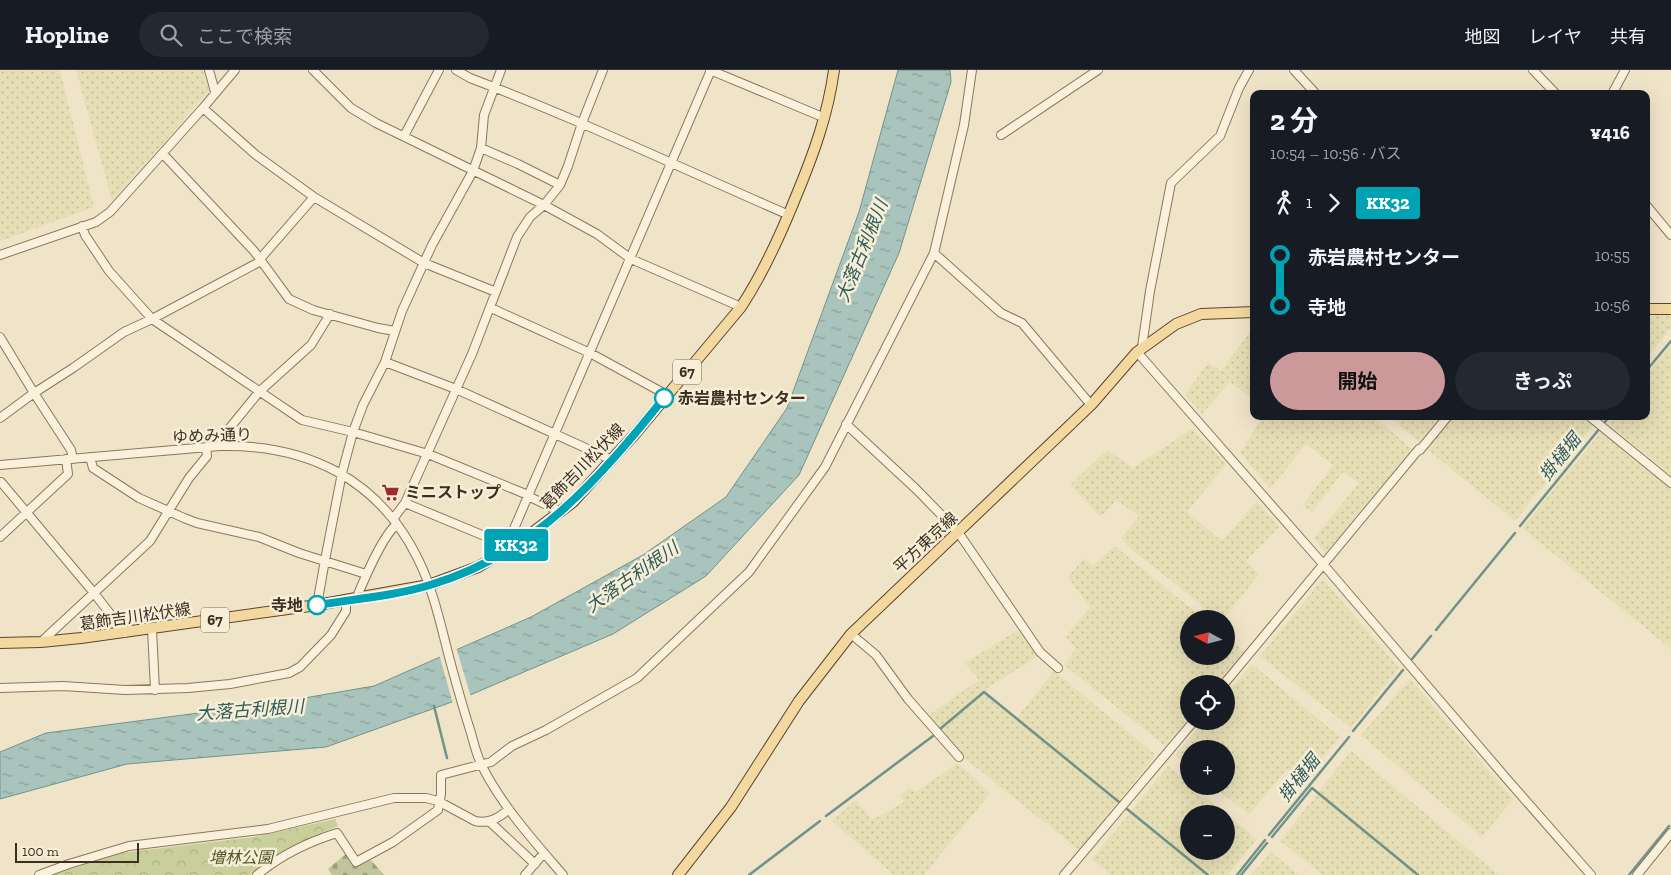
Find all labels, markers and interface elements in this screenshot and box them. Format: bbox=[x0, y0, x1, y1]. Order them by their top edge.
search box bbox=[139, 12, 489, 57]
text: Hopline bbox=[25, 20, 109, 49]
icon: search bbox=[157, 21, 185, 49]
text: ここで検索 bbox=[197, 25, 292, 48]
text: 地図 bbox=[1465, 26, 1501, 48]
text: レイヤ bbox=[1529, 26, 1582, 48]
text: 共有 bbox=[1610, 26, 1646, 48]
text: 2 分 bbox=[1270, 104, 1318, 137]
text: ¥416 bbox=[1590, 121, 1630, 144]
text: 10:54 – 10:56 · バス bbox=[1270, 144, 1401, 163]
icon: walk bbox=[1270, 189, 1298, 217]
icon: forward bbox=[1320, 189, 1348, 217]
text: KK32 bbox=[1366, 192, 1410, 214]
text: 1 bbox=[1306, 193, 1312, 212]
water label: 大落古利根川 bbox=[832, 195, 893, 305]
text: 赤岩農村センター bbox=[1308, 246, 1460, 269]
text: 10:55 bbox=[1595, 246, 1630, 265]
text: 寺地 bbox=[1308, 296, 1346, 319]
text: 10:56 bbox=[1594, 296, 1630, 315]
button: 開始 bbox=[1270, 352, 1445, 410]
button: きっぷ bbox=[1455, 352, 1630, 410]
road number: 67 bbox=[673, 360, 701, 384]
marker: 赤岩農村センター bbox=[654, 388, 674, 408]
place label: 赤岩農村センター bbox=[678, 389, 806, 408]
street label: 葛飾吉川松伏線 bbox=[537, 419, 628, 513]
street label: ゆめみ通り bbox=[172, 425, 252, 446]
water label: 掛樋堀 bbox=[1534, 427, 1587, 485]
supermarket icon: ミニストップ bbox=[381, 482, 401, 502]
place label: ミニストップ bbox=[405, 483, 501, 502]
street label: 平方東京線 bbox=[890, 508, 961, 577]
line badge: KK32 bbox=[481, 529, 551, 561]
text: KK32 bbox=[494, 534, 538, 556]
water label: 大落古利根川 bbox=[581, 536, 684, 617]
marker: 寺地 bbox=[307, 595, 327, 615]
place label: 寺地 bbox=[271, 596, 303, 615]
street label: 葛飾吉川松伏線 bbox=[78, 599, 192, 634]
road number: 67 bbox=[201, 608, 229, 632]
north arrow bbox=[1180, 610, 1235, 665]
map controls bbox=[1180, 610, 1235, 860]
button: locate bbox=[1180, 675, 1235, 730]
water label: 大落古利根川 bbox=[195, 695, 307, 725]
button: + bbox=[1180, 740, 1235, 795]
water label: 掛樋堀 bbox=[1273, 748, 1326, 806]
button: − bbox=[1180, 805, 1235, 860]
scale bar bbox=[15, 840, 139, 863]
text: 100 m bbox=[22, 843, 59, 860]
park label: 増林公園 bbox=[209, 848, 275, 867]

